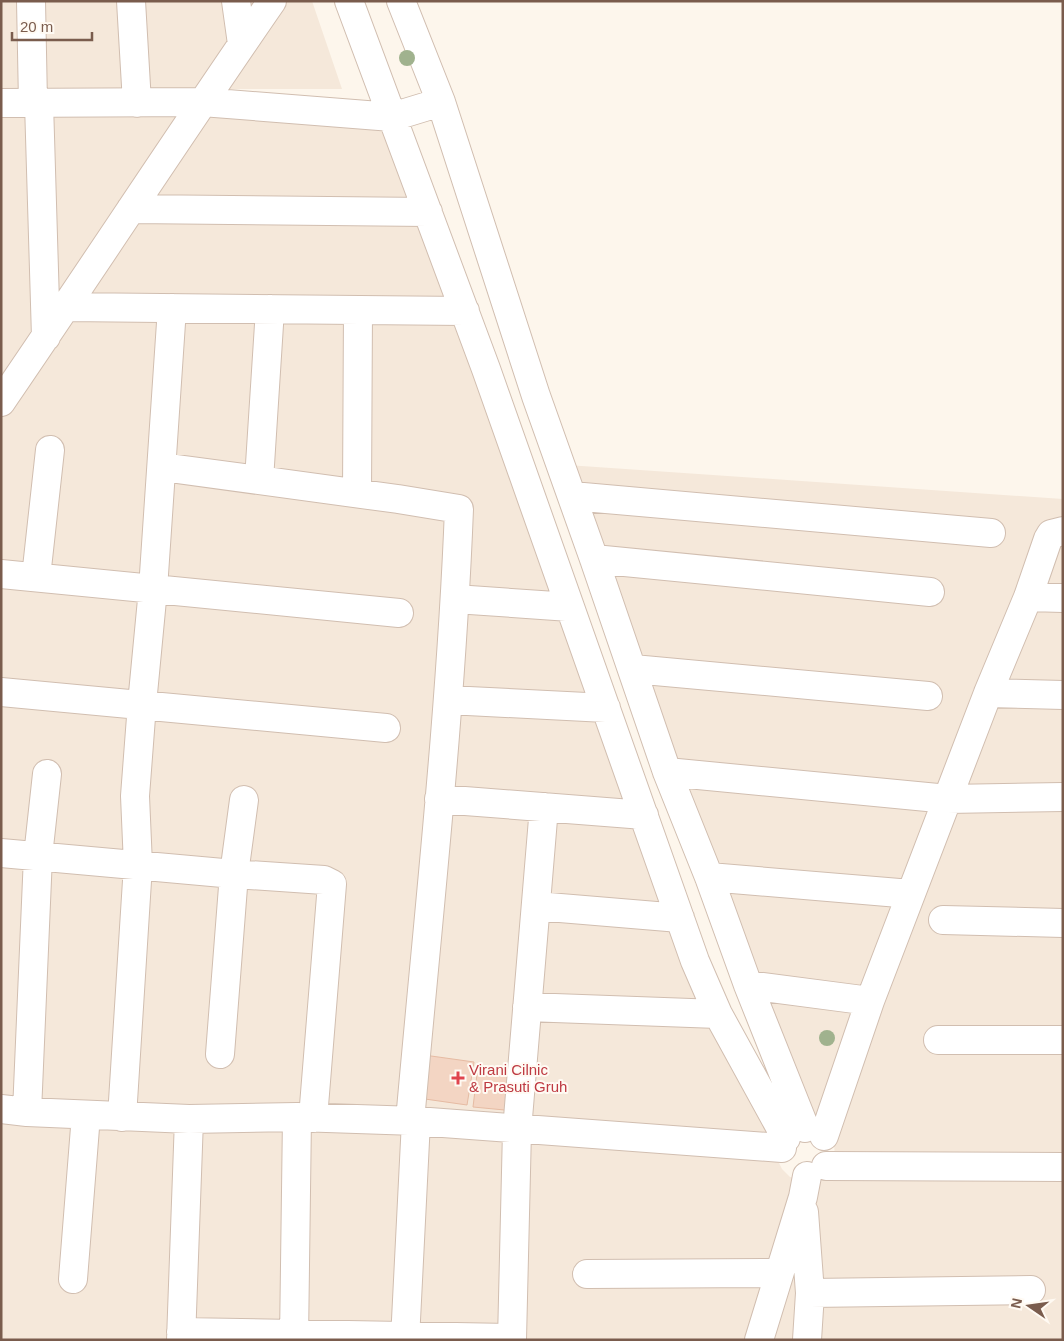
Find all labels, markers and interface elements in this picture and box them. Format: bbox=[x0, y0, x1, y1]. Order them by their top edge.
scale bar bbox=[12, 10, 92, 42]
text: 20 m bbox=[20, 18, 53, 35]
place label: Virani Cilnic & Prasuti Gruh bbox=[469, 1061, 567, 1095]
marker: Virani Cilnic & Prasuti Gruh bbox=[451, 1071, 465, 1085]
north arrow bbox=[1004, 1281, 1054, 1331]
text: N bbox=[1007, 1296, 1025, 1310]

